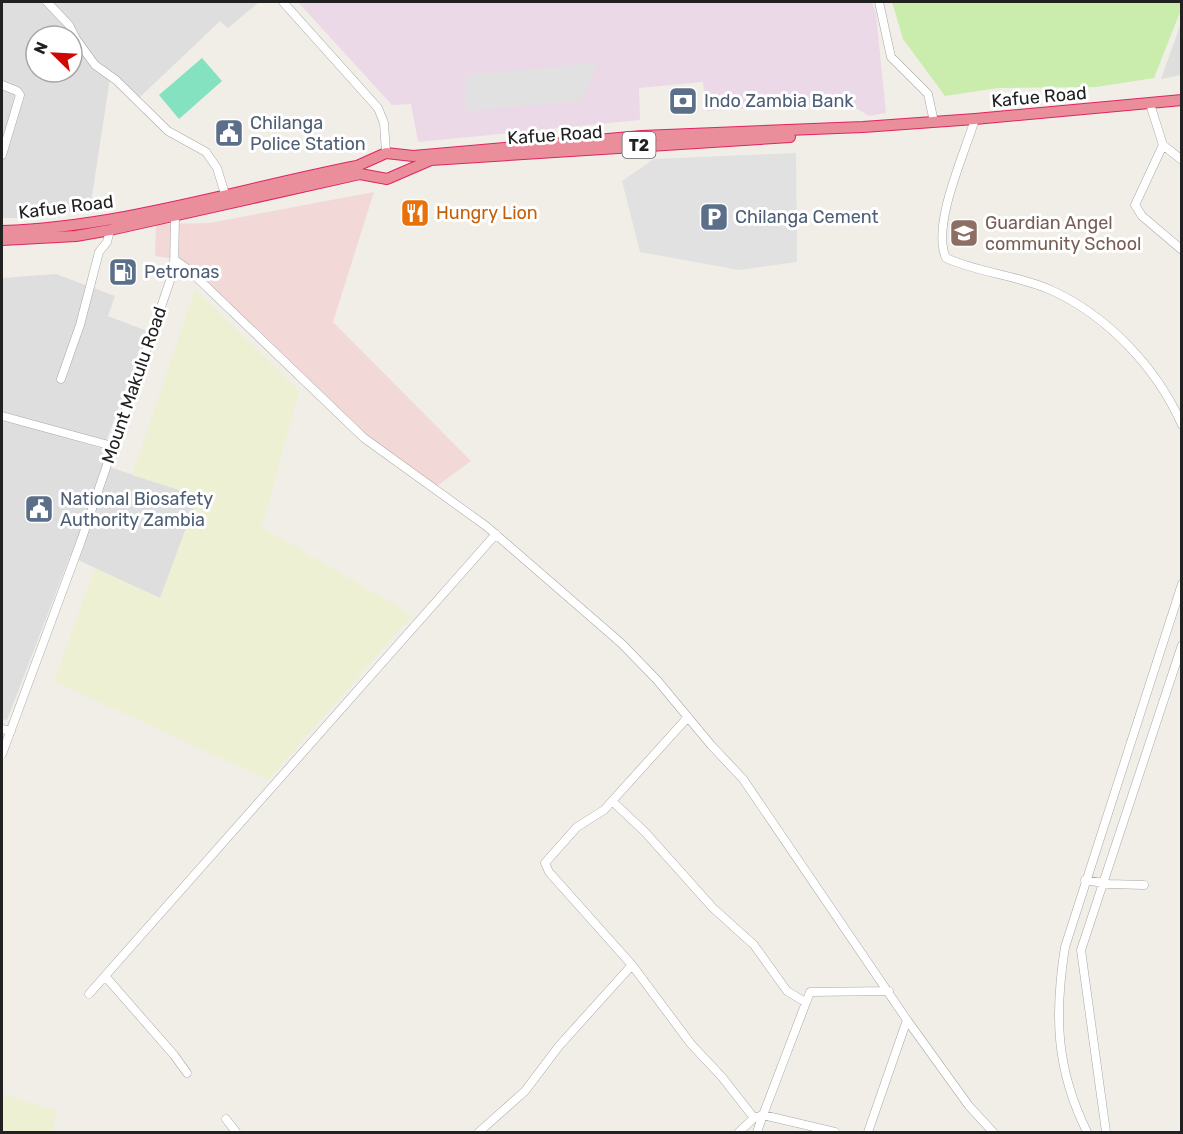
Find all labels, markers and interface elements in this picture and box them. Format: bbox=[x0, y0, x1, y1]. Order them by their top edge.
north arrow bbox=[24, 24, 84, 84]
text: N bbox=[30, 39, 52, 57]
street label: Kafue Road bbox=[990, 82, 1088, 112]
bank icon: Indo Zambia Bank bbox=[667, 85, 699, 117]
place label: Indo Zambia Bank bbox=[704, 90, 854, 112]
place label: Chilanga Police Station bbox=[250, 112, 366, 155]
public building icon: Chilanga Police Station bbox=[213, 117, 245, 149]
street label: Kafue Road bbox=[507, 121, 603, 149]
road number: T2 bbox=[622, 132, 656, 158]
street label: Kafue Road bbox=[17, 190, 115, 224]
restaurant icon: Hungry Lion bbox=[399, 197, 431, 229]
parking icon: Chilanga Cement bbox=[698, 201, 730, 233]
place label: Hungry Lion bbox=[436, 202, 538, 224]
place label: Chilanga Cement bbox=[735, 206, 879, 228]
place label: Guardian Angel community School bbox=[985, 212, 1141, 255]
school or university icon: Guardian Angel community School bbox=[948, 217, 980, 249]
fuel station icon: Petronas bbox=[107, 256, 139, 288]
place label: Petronas bbox=[144, 261, 220, 283]
street label: Mount Makulu Road bbox=[97, 304, 171, 466]
place label: National Biosafety Authority Zambia bbox=[60, 488, 213, 531]
public building icon: National Biosafety Authority Zambia bbox=[23, 493, 55, 525]

